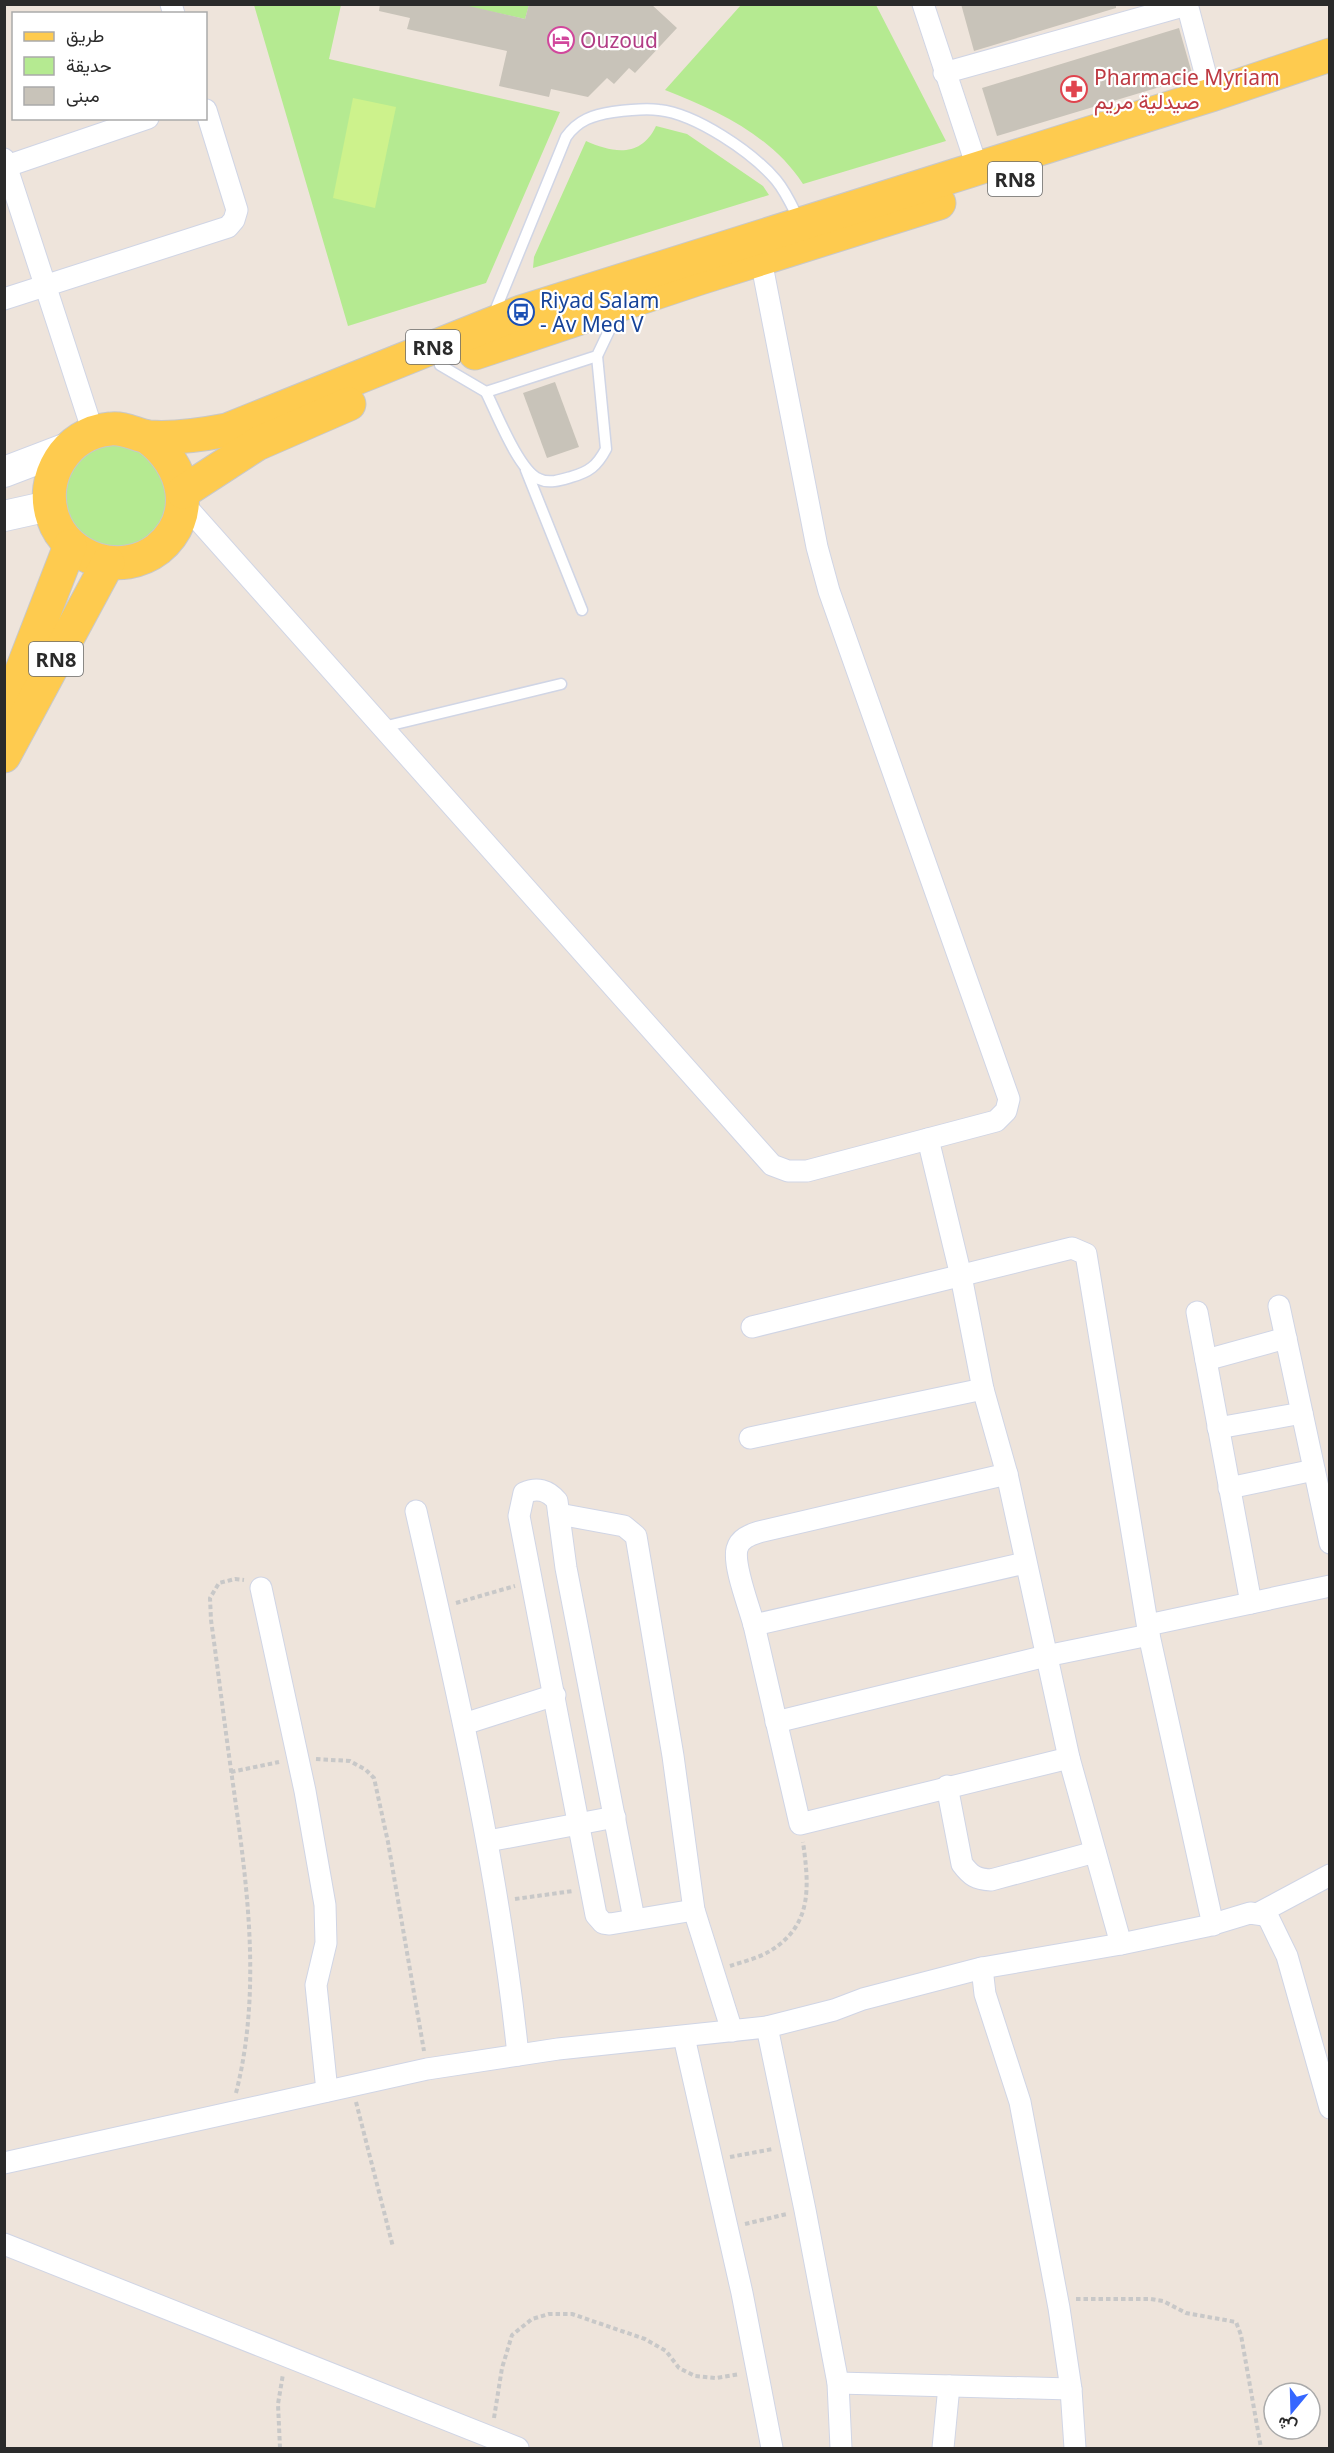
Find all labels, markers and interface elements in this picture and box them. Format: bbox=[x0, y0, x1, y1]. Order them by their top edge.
legend bbox=[12, 12, 207, 120]
text: طريق bbox=[66, 23, 104, 47]
hotel icon: Ouzoud bbox=[546, 25, 576, 55]
place label: Ouzoud bbox=[580, 26, 658, 54]
text: حديقة bbox=[66, 53, 112, 77]
place label: Pharmacie Myriam صيدلية مريم bbox=[1094, 63, 1280, 116]
pharmacy icon: Pharmacie Myriam صيدلية مريم bbox=[1059, 74, 1089, 104]
text: مبنى bbox=[66, 83, 100, 107]
road number: RN8 bbox=[988, 162, 1042, 196]
place label: Riyad Salam - Av Med V bbox=[540, 286, 660, 338]
bus stop icon: Riyad Salam - Av Med V bbox=[506, 297, 536, 327]
road number: RN8 bbox=[406, 330, 460, 364]
road number: RN8 bbox=[29, 642, 83, 676]
north arrow bbox=[1262, 2381, 1322, 2441]
text: ش bbox=[1274, 2412, 1300, 2439]

